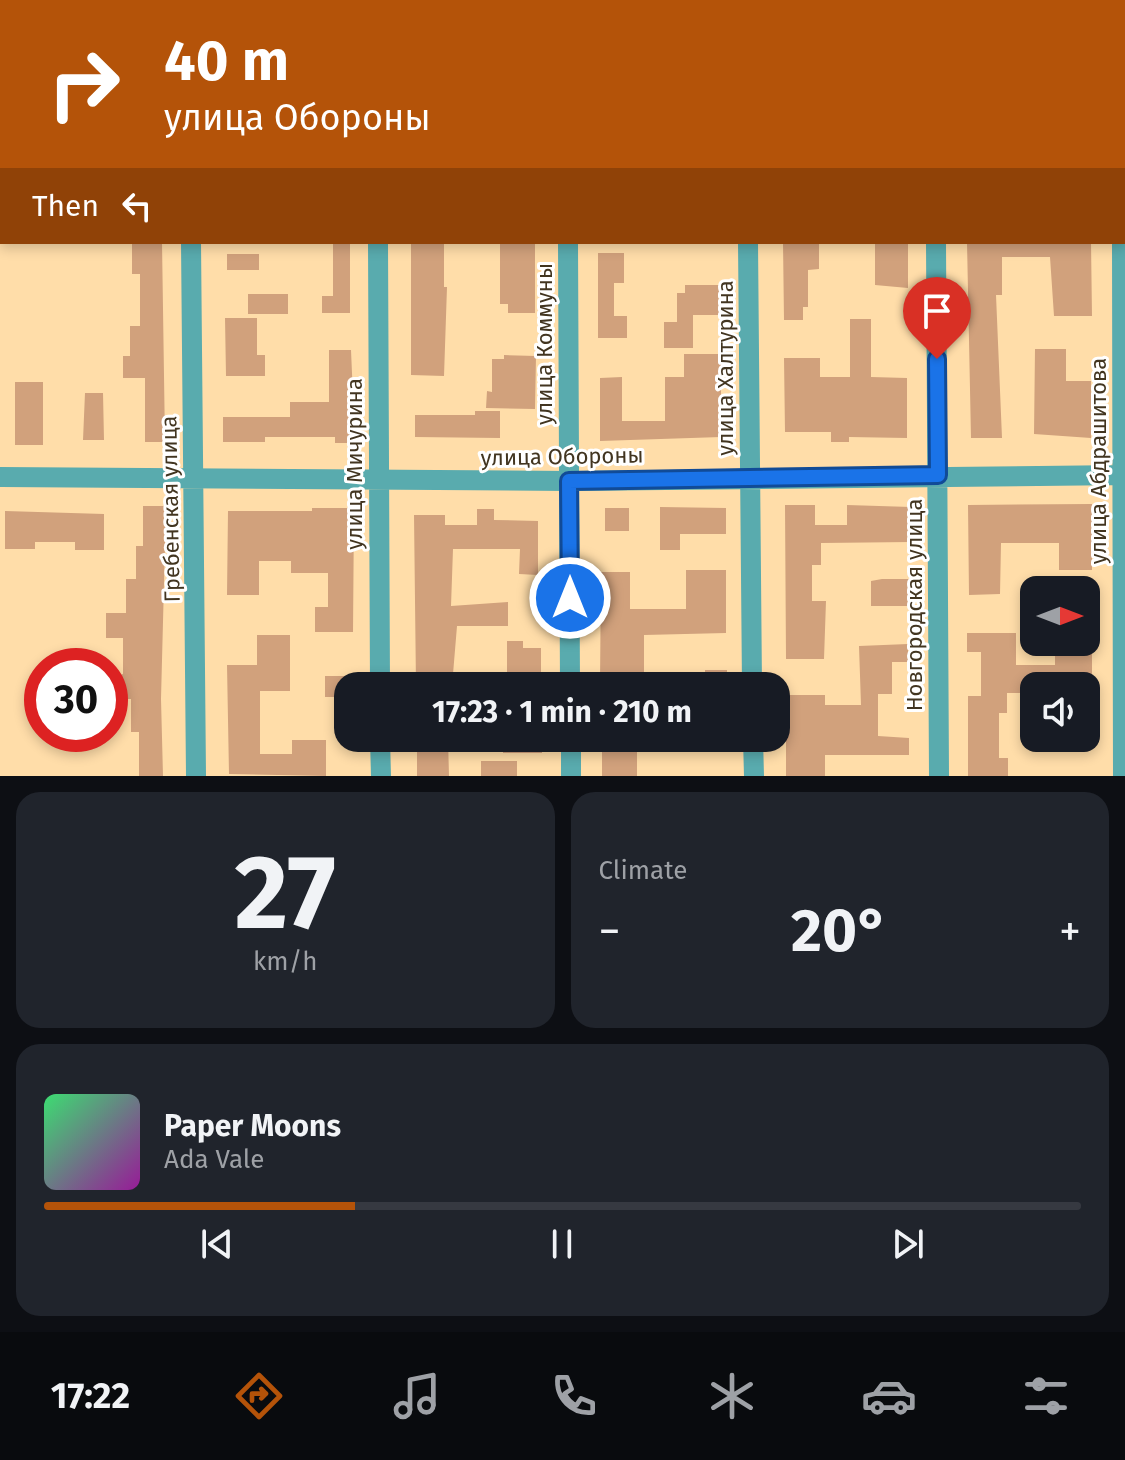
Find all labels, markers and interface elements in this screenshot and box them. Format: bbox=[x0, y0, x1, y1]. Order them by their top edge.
text: 40 m bbox=[164, 28, 289, 95]
icon: right bbox=[32, 32, 136, 136]
text: улица Обороны bbox=[164, 96, 431, 140]
icon: left bbox=[115, 184, 159, 228]
text: Then bbox=[32, 188, 99, 224]
street label: улица Коммуны bbox=[531, 263, 558, 425]
pin bbox=[903, 277, 971, 359]
street label: улица Халтурина bbox=[712, 280, 739, 456]
icon: arrive bbox=[915, 289, 959, 333]
street label: улица Абдрашитова bbox=[1085, 358, 1112, 564]
street label: улица Мичурина bbox=[341, 378, 368, 550]
street label: Гребенская улица bbox=[155, 415, 186, 603]
street label: улица Обороны bbox=[480, 442, 644, 471]
street label: Новгородская улица bbox=[901, 499, 928, 711]
position arrow bbox=[528, 556, 612, 640]
north arrow bbox=[1020, 576, 1100, 656]
map controls bbox=[1020, 576, 1100, 752]
speed limit sign: 30 bbox=[24, 648, 128, 752]
button: sound bbox=[1020, 672, 1100, 752]
text: 17:23 · 1 min · 210 m bbox=[432, 694, 692, 730]
text: 27 bbox=[235, 831, 336, 956]
text: Climate bbox=[599, 855, 687, 886]
text: 20° bbox=[791, 895, 888, 967]
text: − bbox=[599, 905, 621, 958]
text: + bbox=[1059, 905, 1081, 958]
text: km/h bbox=[253, 946, 317, 977]
text: Paper Moons bbox=[164, 1108, 341, 1144]
text: Ada Vale bbox=[164, 1144, 264, 1175]
icon: previous bbox=[195, 1222, 239, 1266]
icon: pause bbox=[540, 1222, 584, 1266]
icon: next bbox=[886, 1222, 930, 1266]
icon: directions bbox=[231, 1368, 287, 1424]
icon: music bbox=[389, 1368, 445, 1424]
icon: phone bbox=[546, 1368, 602, 1424]
icon: climate bbox=[704, 1368, 760, 1424]
icon: car bbox=[861, 1368, 917, 1424]
icon: filters bbox=[1018, 1368, 1074, 1424]
text: 17:22 bbox=[51, 1374, 130, 1418]

